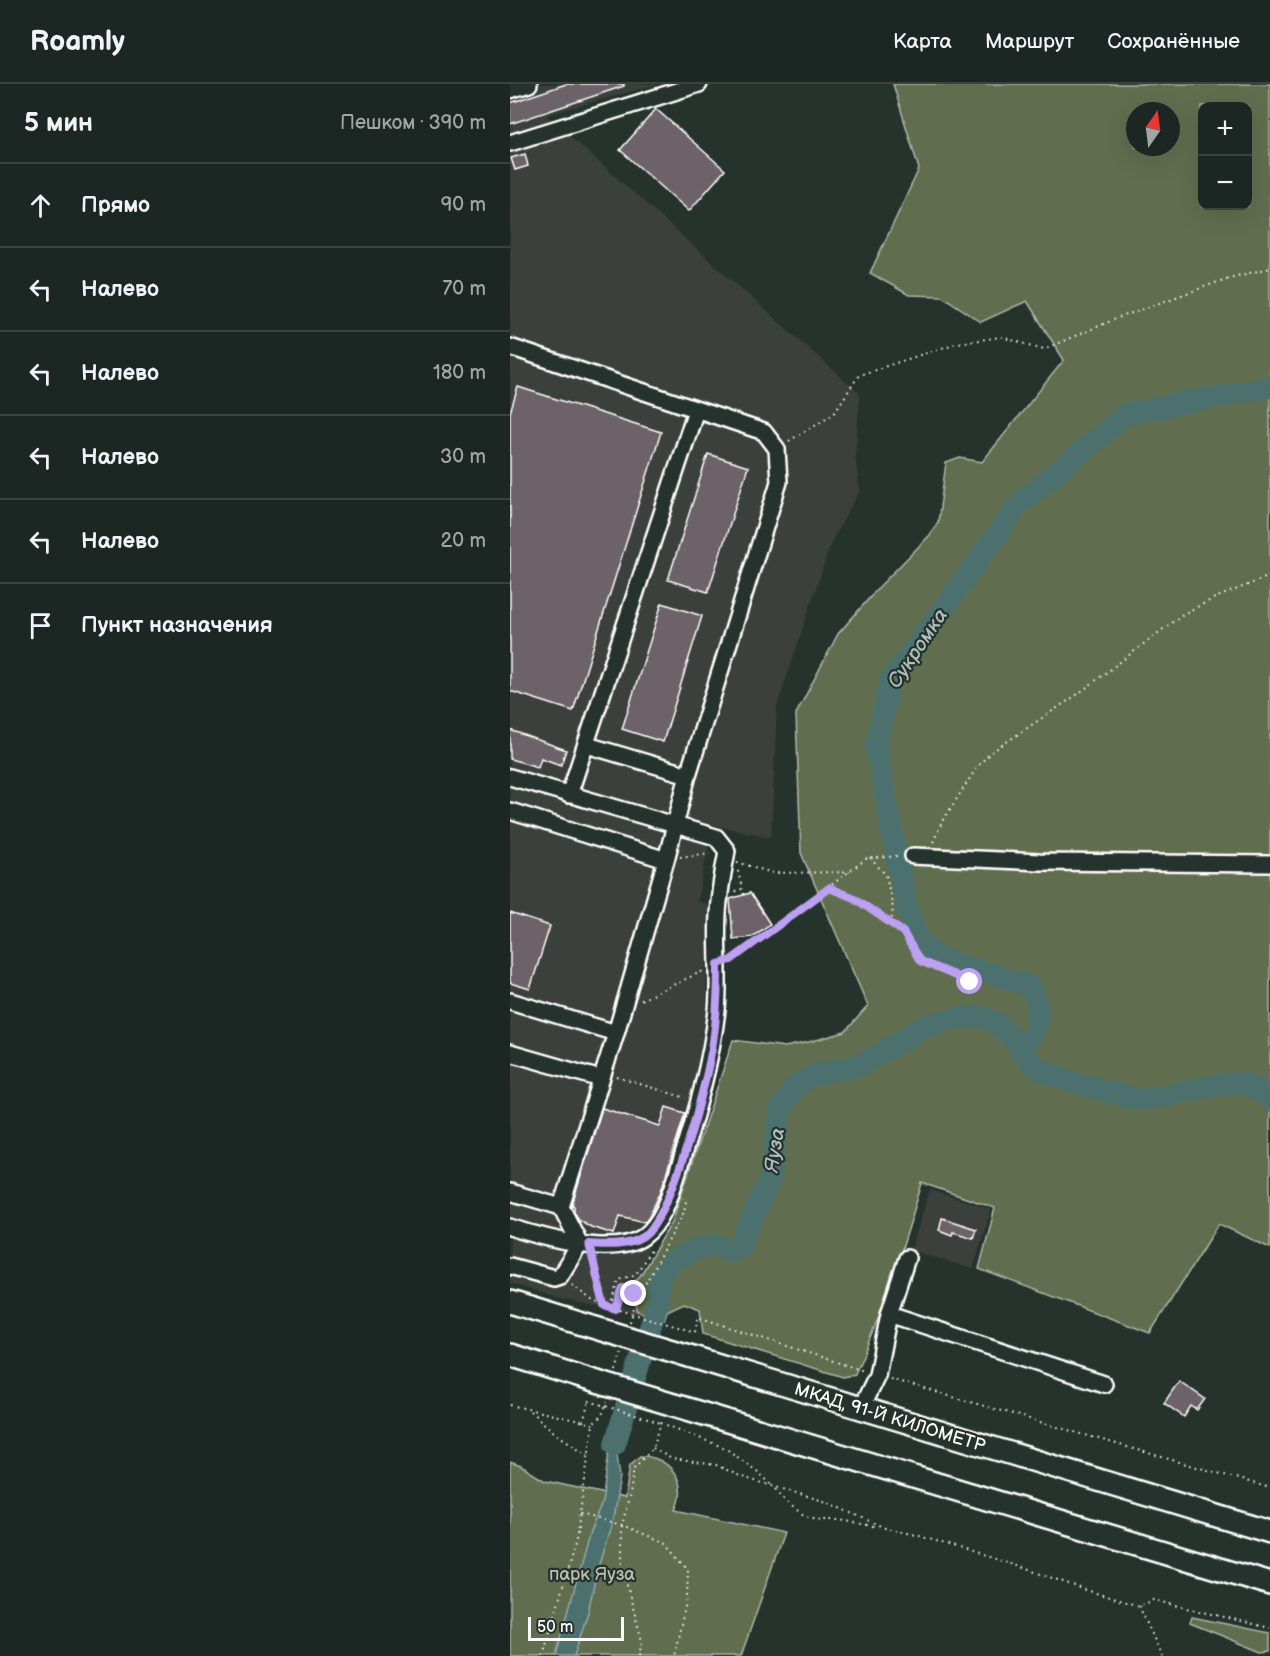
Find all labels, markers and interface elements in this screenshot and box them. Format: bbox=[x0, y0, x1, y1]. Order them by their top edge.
text: Roamly bbox=[30, 25, 125, 58]
text: Карта bbox=[893, 29, 952, 54]
text: Маршрут bbox=[985, 29, 1074, 54]
text: Сохранённые bbox=[1107, 29, 1240, 54]
north arrow bbox=[1126, 102, 1180, 156]
map controls bbox=[1198, 102, 1252, 210]
button: + bbox=[1198, 102, 1252, 156]
text: 5 мин bbox=[24, 108, 93, 139]
text: Пешком · 390 m bbox=[340, 111, 486, 135]
button: − bbox=[1198, 156, 1252, 210]
icon: ahead bbox=[24, 189, 57, 222]
text: Прямо bbox=[81, 192, 150, 219]
text: 90 m bbox=[441, 193, 486, 217]
icon: left bbox=[24, 273, 57, 306]
text: Налево bbox=[81, 276, 159, 303]
text: 70 m bbox=[442, 277, 486, 301]
icon: left bbox=[24, 357, 57, 390]
text: Налево bbox=[81, 360, 159, 387]
text: 180 m bbox=[433, 361, 486, 385]
icon: left bbox=[24, 441, 57, 474]
text: Налево bbox=[81, 444, 159, 471]
text: 30 m bbox=[440, 445, 486, 469]
icon: left bbox=[24, 525, 57, 558]
text: Налево bbox=[81, 528, 159, 555]
text: 20 m bbox=[441, 529, 486, 553]
water label: Сукромка bbox=[882, 604, 953, 693]
icon: arrive bbox=[24, 609, 57, 642]
text: Пункт назначения bbox=[81, 612, 273, 639]
route start bbox=[956, 968, 982, 994]
water label: Яуза bbox=[759, 1126, 790, 1175]
route end bbox=[620, 1280, 646, 1306]
street label: МКАД, 91-Й КИЛОМЕТР bbox=[792, 1378, 988, 1457]
park label: парк Яуза bbox=[549, 1564, 635, 1585]
scale bar bbox=[528, 1614, 624, 1642]
text: 50 m bbox=[537, 1618, 573, 1637]

